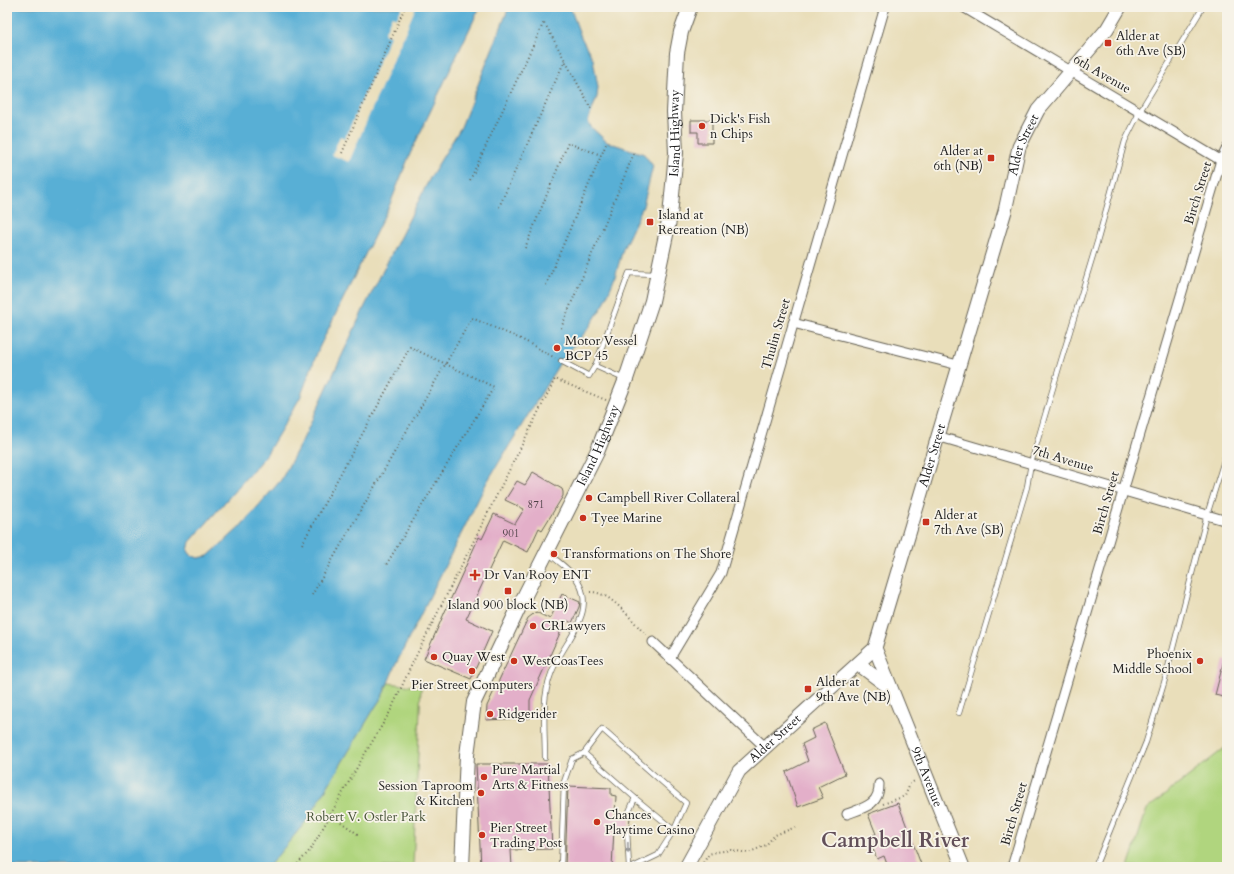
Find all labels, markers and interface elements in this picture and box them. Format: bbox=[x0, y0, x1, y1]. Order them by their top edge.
place label: Alder at 6th Ave (SB) bbox=[1116, 27, 1186, 60]
marker: Alder at 6th Ave (SB) bbox=[1103, 38, 1113, 48]
street label: 6th Avenue bbox=[1070, 50, 1134, 98]
street label: Island Highway bbox=[665, 89, 685, 178]
place label: Dick's Fish n Chips bbox=[710, 110, 770, 143]
street label: Alder Street bbox=[1004, 111, 1043, 177]
marker: Dick's Fish n Chips bbox=[697, 121, 707, 131]
place label: Alder at 6th (NB) bbox=[933, 142, 983, 175]
marker: Alder at 6th (NB) bbox=[986, 153, 996, 163]
street label: Birch Street bbox=[1180, 159, 1216, 227]
place label: Island at Recreation (NB) bbox=[658, 206, 749, 239]
marker: Island at Recreation (NB) bbox=[645, 217, 655, 227]
street label: Thulin Street bbox=[757, 296, 795, 372]
place label: Motor Vessel BCP 45 bbox=[565, 332, 638, 365]
marker: Motor Vessel BCP 45 bbox=[552, 343, 562, 353]
street label: Island Highway bbox=[572, 402, 624, 489]
street label: Alder Street bbox=[914, 422, 950, 489]
street label: 7th Avenue bbox=[1030, 441, 1096, 477]
street label: Birch Street bbox=[1088, 469, 1124, 537]
place label: Campbell River Collateral bbox=[597, 489, 740, 507]
marker: Campbell River Collateral bbox=[584, 493, 594, 503]
house number: 871 bbox=[528, 497, 544, 512]
place label: Alder at 7th Ave (SB) bbox=[934, 506, 1004, 539]
place label: Tyee Marine bbox=[591, 509, 662, 527]
marker: Tyee Marine bbox=[578, 513, 588, 523]
marker: Alder at 7th Ave (SB) bbox=[921, 517, 931, 527]
house number: 901 bbox=[503, 526, 519, 541]
place label: Transformations on The Shore bbox=[562, 545, 731, 563]
marker: Transformations on The Shore bbox=[549, 549, 559, 559]
place label: Dr Van Rooy ENT bbox=[484, 566, 591, 584]
marker: Dr Van Rooy ENT bbox=[469, 569, 481, 581]
marker: Island 900 block (NB) bbox=[503, 586, 513, 596]
place label: Island 900 block (NB) bbox=[448, 596, 568, 614]
place label: CRLawyers bbox=[541, 617, 606, 635]
marker: CRLawyers bbox=[528, 621, 538, 631]
place label: Phoenix Middle School bbox=[1113, 645, 1193, 678]
place label: Quay West bbox=[442, 648, 505, 666]
marker: Quay West bbox=[429, 652, 439, 662]
place label: WestCoasTees bbox=[521, 652, 603, 670]
marker: WestCoasTees bbox=[509, 656, 519, 666]
marker: Phoenix Middle School bbox=[1195, 656, 1205, 666]
marker: Pier Street Computers bbox=[467, 666, 477, 676]
place label: Alder at 9th Ave (NB) bbox=[816, 673, 891, 706]
place label: Pier Street Computers bbox=[411, 676, 533, 694]
marker: Alder at 9th Ave (NB) bbox=[803, 684, 813, 694]
place label: Ridgerider bbox=[498, 705, 557, 723]
marker: Ridgerider bbox=[485, 709, 495, 719]
street label: Alder Street bbox=[745, 710, 805, 767]
street label: 9th Avenue bbox=[907, 744, 947, 810]
place label: Pure Martial Arts & Fitness bbox=[492, 761, 568, 794]
marker: Pure Martial Arts & Fitness bbox=[479, 772, 489, 782]
place label: Session Taproom & Kitchen bbox=[378, 777, 474, 810]
street label: Birch Street bbox=[996, 780, 1032, 848]
marker: Session Taproom & Kitchen bbox=[476, 788, 486, 798]
place label: Chances Playtime Casino bbox=[605, 806, 695, 839]
park label: Robert V. Ostler Park bbox=[306, 808, 426, 826]
marker: Chances Playtime Casino bbox=[592, 817, 602, 827]
place label: Pier Street Trading Post bbox=[490, 819, 562, 852]
district label: Campbell River bbox=[821, 826, 970, 855]
marker: Pier Street Trading Post bbox=[477, 830, 487, 840]
one-way arrow bbox=[625, 842, 631, 855]

